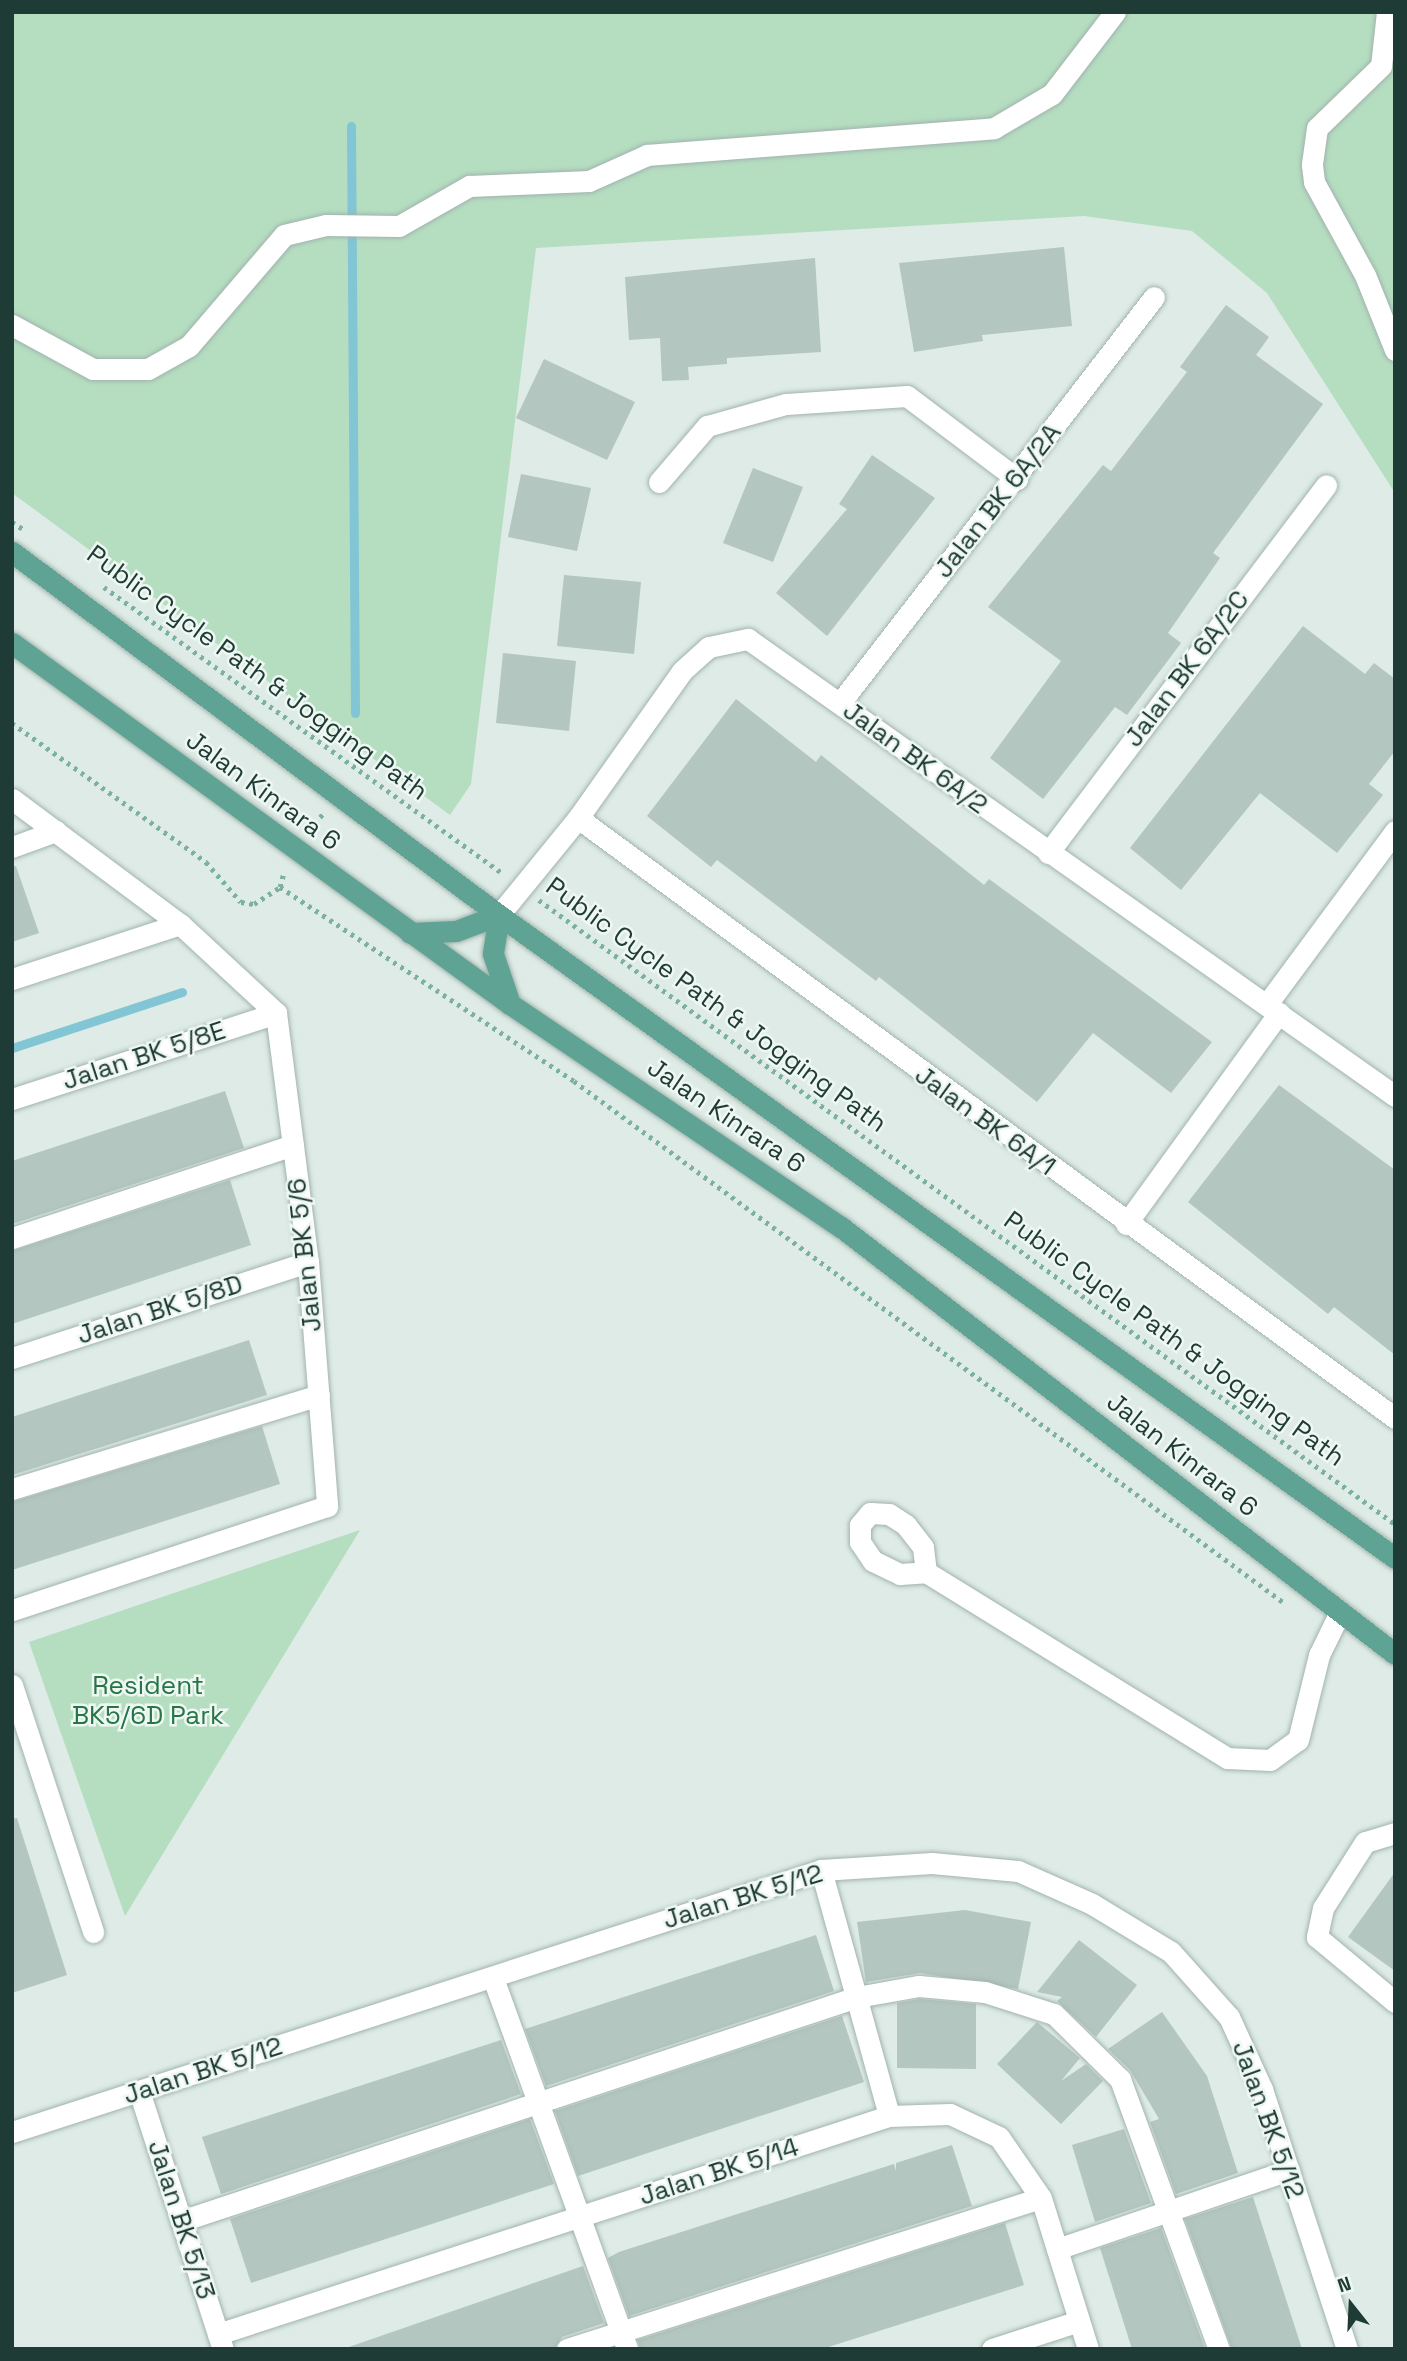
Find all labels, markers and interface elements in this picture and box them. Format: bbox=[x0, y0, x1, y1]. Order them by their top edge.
street label: Jalan BK 6A/2A bbox=[928, 418, 1068, 584]
street label: Public Cycle Path & Jogging Path bbox=[81, 539, 433, 807]
street label: Jalan BK 6A/2C bbox=[1118, 585, 1256, 753]
street label: Jalan BK 6A/2 bbox=[837, 695, 993, 821]
street label: Jalan Kinrara 6 bbox=[180, 725, 346, 857]
street label: Public Cycle Path & Jogging Path bbox=[540, 871, 892, 1139]
street label: Jalan BK 5/8E bbox=[59, 1015, 229, 1097]
street label: Jalan Kinrara 6 bbox=[641, 1052, 811, 1180]
street label: Jalan BK 6A/1 bbox=[909, 1060, 1061, 1182]
street label: Jalan BK 5/6 bbox=[281, 1177, 329, 1333]
street label: Public Cycle Path & Jogging Path bbox=[998, 1205, 1350, 1473]
street label: Jalan BK 5/8D bbox=[73, 1269, 247, 1351]
street label: Jalan Kinrara 6 bbox=[1100, 1386, 1264, 1524]
park label: Resident BK5/6D Park bbox=[72, 1670, 224, 1732]
street label: Jalan BK 5/12 bbox=[659, 1858, 827, 1936]
street label: Jalan BK 5/12 bbox=[120, 2031, 286, 2111]
street label: Jalan BK 5/12 bbox=[1225, 2037, 1311, 2203]
street label: Jalan BK 5/14 bbox=[635, 2132, 803, 2212]
street label: Jalan BK 5/13 bbox=[141, 2137, 221, 2303]
north arrow bbox=[1316, 2270, 1386, 2340]
text: N bbox=[1334, 2271, 1354, 2298]

